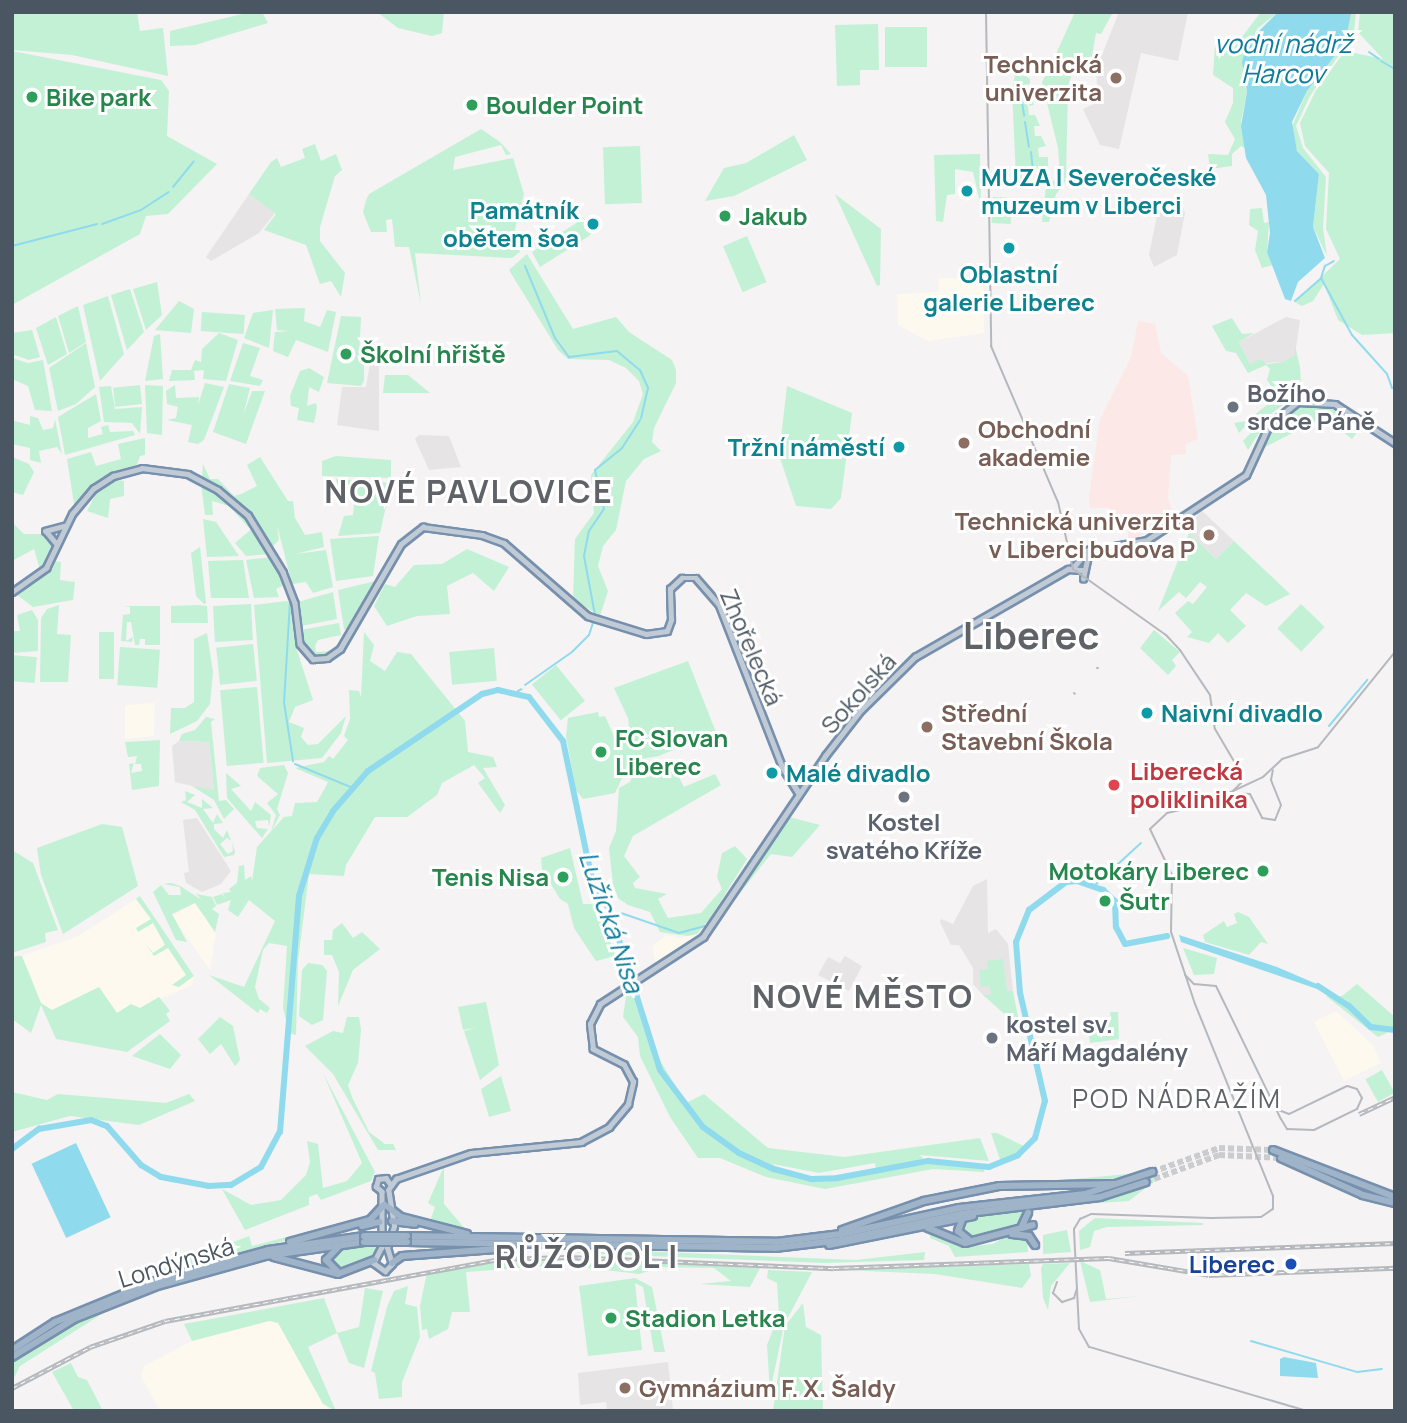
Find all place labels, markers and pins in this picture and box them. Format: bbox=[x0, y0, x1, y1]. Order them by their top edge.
place label: Technická univerzita bbox=[984, 50, 1102, 106]
marker: Technická univerzita bbox=[1108, 70, 1124, 86]
place label: Bike park bbox=[46, 83, 151, 111]
marker: Bike park bbox=[24, 89, 40, 105]
place label: Boulder Point bbox=[486, 91, 643, 119]
marker: Boulder Point bbox=[464, 97, 480, 113]
place label: MUZA | Severočeské muzeum v Liberci bbox=[981, 163, 1217, 219]
marker: MUZA | Severočeské muzeum v Liberci bbox=[959, 183, 975, 199]
place label: Památník obětem šoa bbox=[443, 196, 579, 252]
place label: Jakub bbox=[739, 202, 808, 230]
marker: Jakub bbox=[717, 208, 733, 224]
marker: Památník obětem šoa bbox=[585, 216, 601, 232]
marker: Oblastní galerie Liberec bbox=[1001, 240, 1017, 256]
place label: Oblastní galerie Liberec bbox=[923, 260, 1095, 316]
place label: Školní hřiště bbox=[360, 340, 506, 368]
marker: Školní hřiště bbox=[338, 346, 354, 362]
place label: Božího srdce Páně bbox=[1247, 379, 1375, 435]
marker: Božího srdce Páně bbox=[1225, 399, 1241, 415]
place label: Obchodní akademie bbox=[978, 415, 1091, 471]
place label: Tržní náměstí bbox=[728, 433, 885, 461]
marker: Obchodní akademie bbox=[956, 435, 972, 451]
marker: Tržní náměstí bbox=[891, 439, 907, 455]
place label: Technická univerzita v Liberci budova P bbox=[955, 507, 1195, 563]
marker: Technická univerzita v Liberci budova P bbox=[1201, 527, 1217, 543]
place label: Střední Stavební Škola bbox=[941, 699, 1113, 755]
place label: Naivní divadlo bbox=[1161, 699, 1323, 727]
marker: Naivní divadlo bbox=[1139, 705, 1155, 721]
marker: Střední Stavební Škola bbox=[919, 719, 935, 735]
place label: FC Slovan Liberec bbox=[615, 724, 728, 780]
marker: FC Slovan Liberec bbox=[593, 744, 609, 760]
place label: Liberecká poliklinika bbox=[1130, 757, 1248, 813]
place label: Malé divadlo bbox=[786, 759, 931, 787]
marker: Malé divadlo bbox=[764, 765, 780, 781]
marker: Liberecká poliklinika bbox=[1104, 775, 1124, 795]
marker: Kostel svatého Kříže bbox=[896, 789, 912, 805]
place label: Kostel svatého Kříže bbox=[826, 808, 982, 864]
place label: Motokáry Liberec bbox=[1049, 857, 1249, 885]
place label: Tenis Nisa bbox=[432, 863, 549, 891]
marker: Motokáry Liberec bbox=[1255, 863, 1271, 879]
marker: Tenis Nisa bbox=[555, 869, 571, 885]
place label: Šutr bbox=[1119, 887, 1170, 915]
marker: Šutr bbox=[1097, 893, 1113, 909]
place label: kostel sv. Máří Magdalény bbox=[1006, 1010, 1188, 1066]
marker: kostel sv. Máří Magdalény bbox=[984, 1030, 1000, 1046]
place label: Liberec bbox=[1189, 1250, 1275, 1278]
marker: Liberec bbox=[1281, 1254, 1301, 1274]
place label: Stadion Letka bbox=[625, 1304, 786, 1332]
marker: Stadion Letka bbox=[603, 1310, 619, 1326]
place label: Gymnázium F. X. Šaldy bbox=[639, 1374, 896, 1402]
marker: Gymnázium F. X. Šaldy bbox=[617, 1380, 633, 1396]

